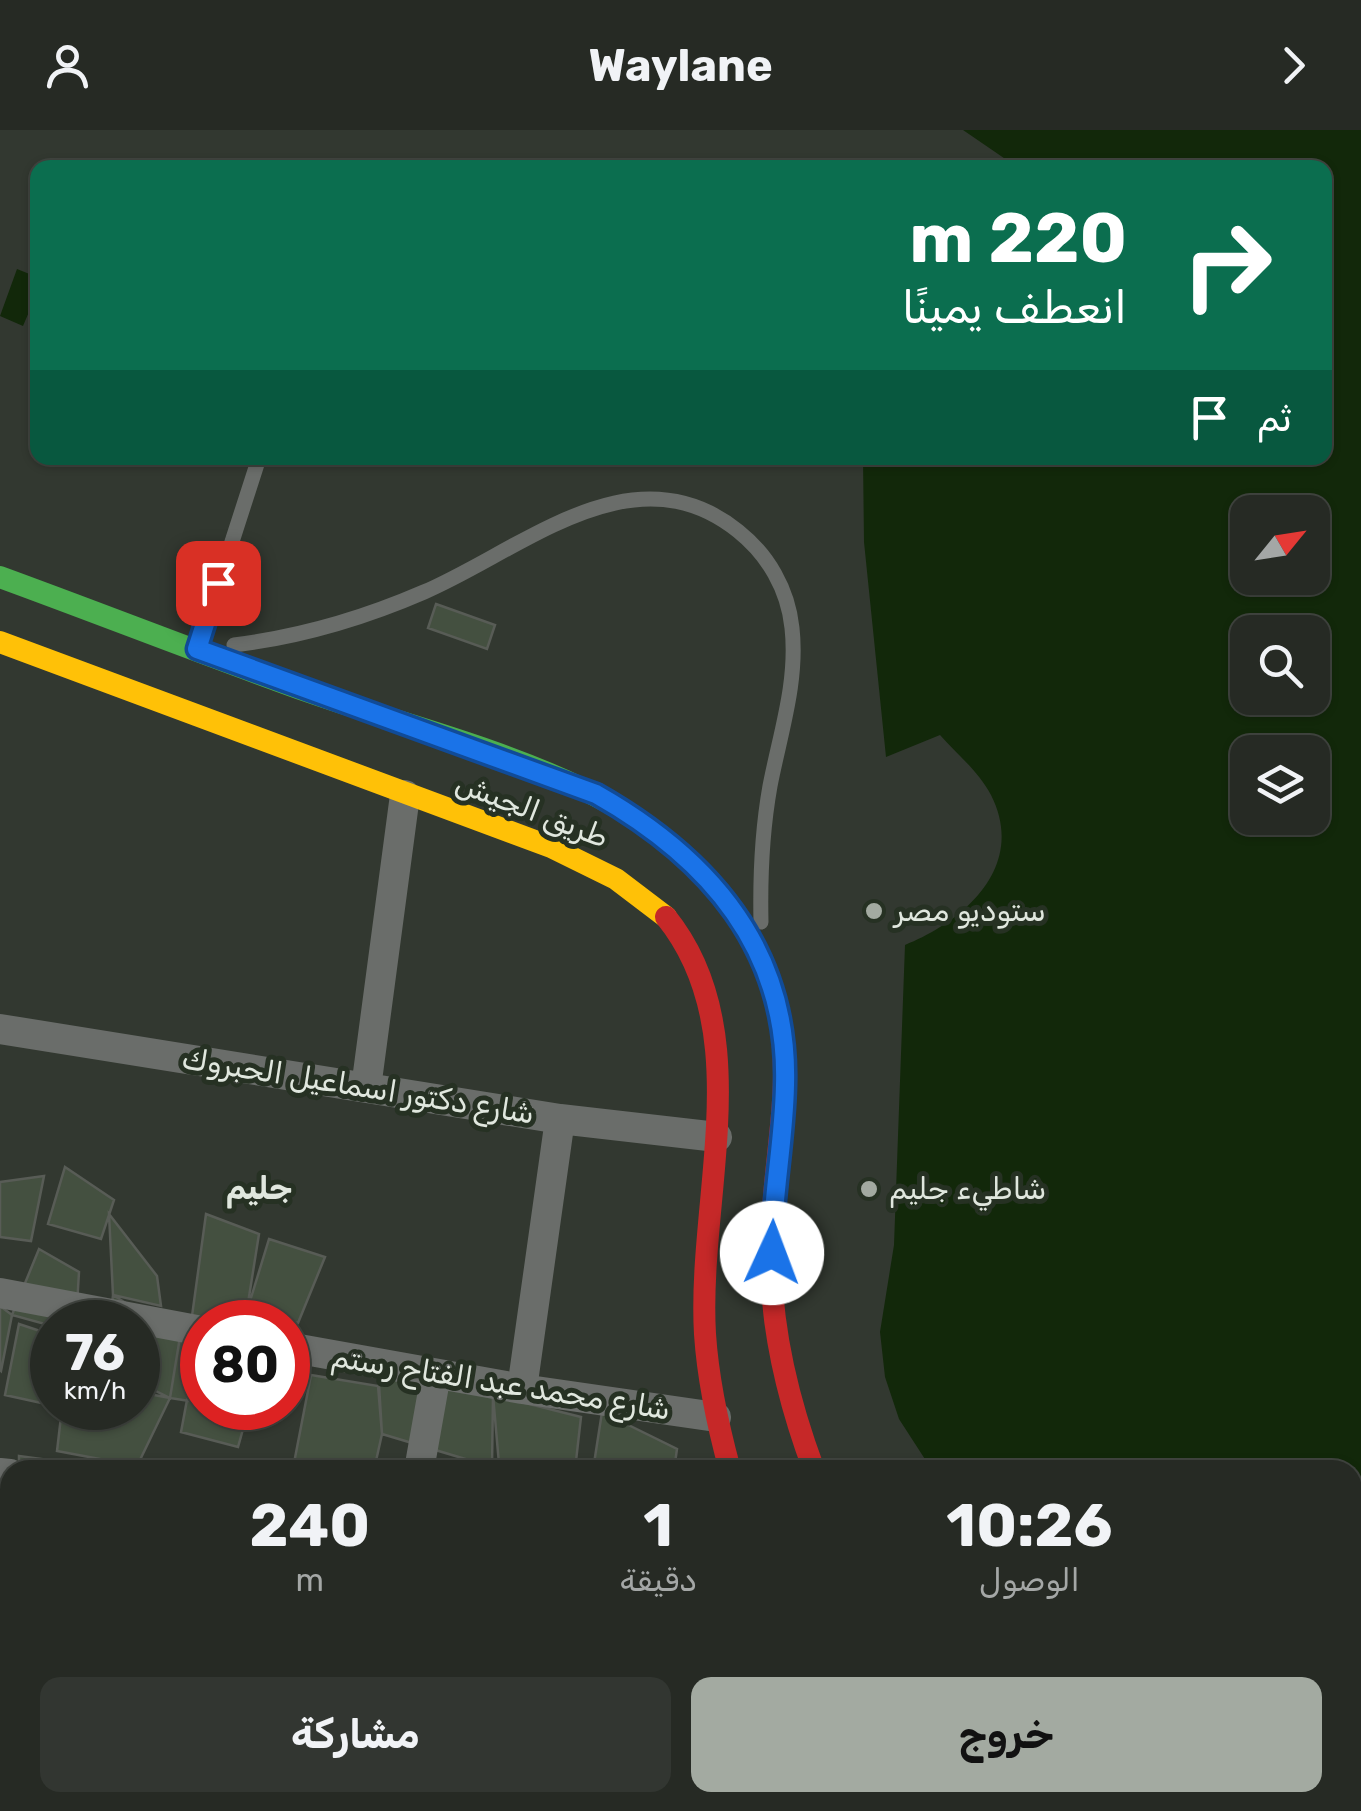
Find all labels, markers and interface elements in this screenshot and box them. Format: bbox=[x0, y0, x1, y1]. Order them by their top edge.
icon: person bbox=[40, 38, 95, 93]
icon: forward bbox=[1266, 38, 1321, 93]
text: Waylane bbox=[588, 39, 773, 92]
text: 220 m bbox=[909, 197, 1127, 280]
icon: right bbox=[1162, 200, 1292, 330]
text: انعطف يمينًا bbox=[902, 281, 1127, 334]
icon: arrive bbox=[1182, 390, 1237, 445]
text: ثم bbox=[1257, 395, 1292, 441]
north arrow bbox=[1230, 495, 1330, 595]
map controls bbox=[1230, 495, 1330, 835]
pin bbox=[176, 541, 261, 626]
icon: arrive bbox=[191, 556, 246, 611]
button: search bbox=[1230, 615, 1330, 715]
button: layers bbox=[1230, 735, 1330, 835]
street label: طريق الجيش bbox=[451, 764, 613, 856]
place label: ستوديو مصر bbox=[892, 893, 1046, 929]
marker: ستوديو مصر bbox=[863, 900, 885, 922]
street label: شارع دكتور اسماعيل الحبروك bbox=[179, 1040, 537, 1134]
district label: جليم bbox=[226, 1169, 292, 1209]
place label: شاطيء جليم bbox=[889, 1171, 1046, 1211]
marker: شاطيء جليم bbox=[858, 1178, 880, 1200]
position arrow bbox=[720, 1201, 824, 1305]
speed limit sign: 80 bbox=[180, 1300, 310, 1430]
text: 76 bbox=[65, 1323, 125, 1383]
street label: شارع محمد عبد الفتاح رستم bbox=[329, 1338, 673, 1430]
text: km/h bbox=[64, 1376, 126, 1405]
text: 240 bbox=[250, 1490, 370, 1561]
text: 1 bbox=[643, 1490, 673, 1561]
text: 10:26 bbox=[946, 1490, 1113, 1561]
text: m bbox=[296, 1561, 324, 1599]
text: دقيقة bbox=[620, 1561, 697, 1599]
text: الوصول bbox=[979, 1561, 1080, 1599]
button: مشاركة bbox=[40, 1677, 671, 1792]
button: خروج bbox=[691, 1677, 1322, 1792]

